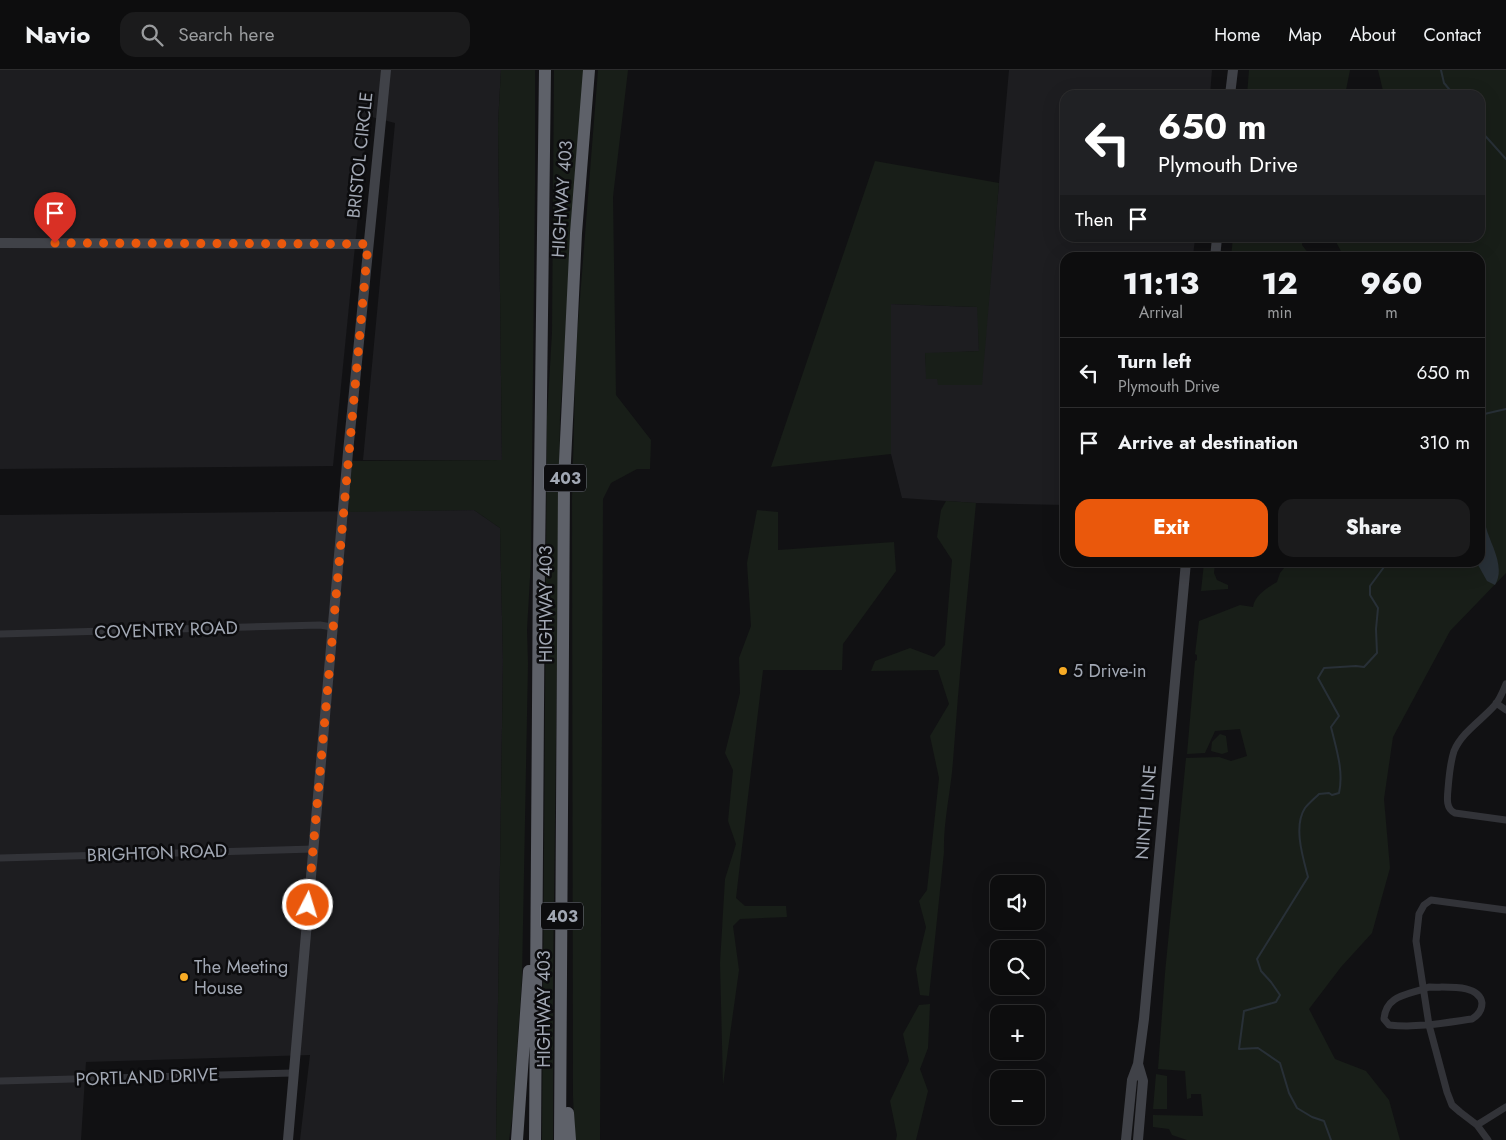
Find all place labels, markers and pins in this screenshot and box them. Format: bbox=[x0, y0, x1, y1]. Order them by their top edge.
pin bbox=[34, 192, 76, 243]
place label: 5 Drive-in bbox=[1073, 658, 1146, 684]
marker: 5 Drive-in bbox=[1057, 665, 1069, 677]
place label: The Meeting House bbox=[194, 954, 288, 1001]
marker: The Meeting House bbox=[178, 971, 190, 983]

